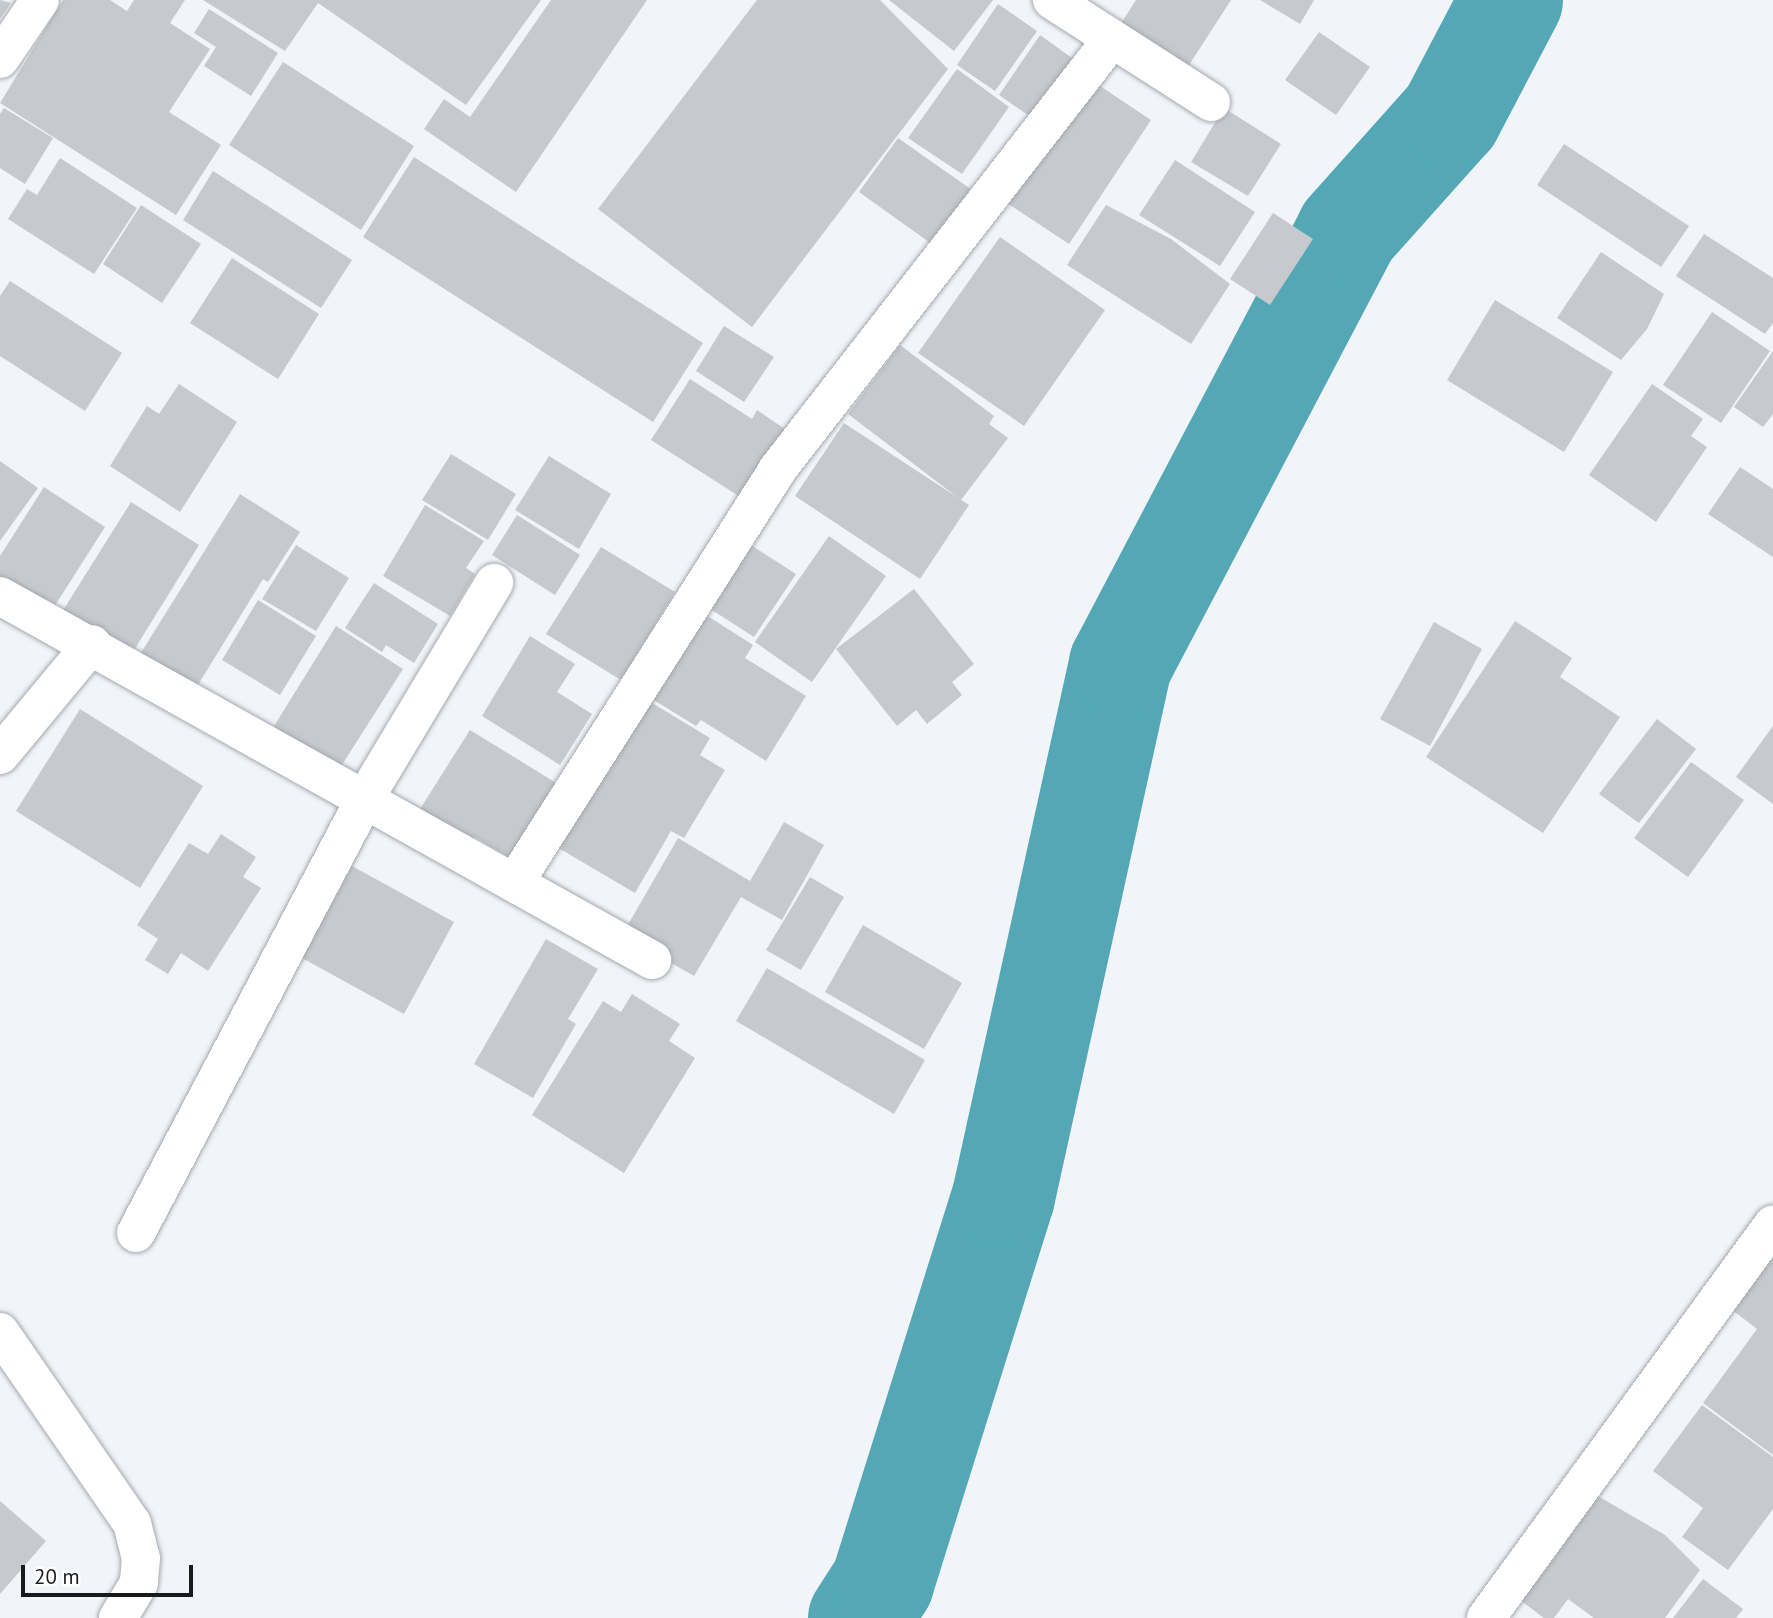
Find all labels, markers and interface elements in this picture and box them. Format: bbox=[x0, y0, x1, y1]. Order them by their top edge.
scale bar bbox=[24, 1552, 196, 1596]
text: 20 m bbox=[34, 1563, 80, 1590]

